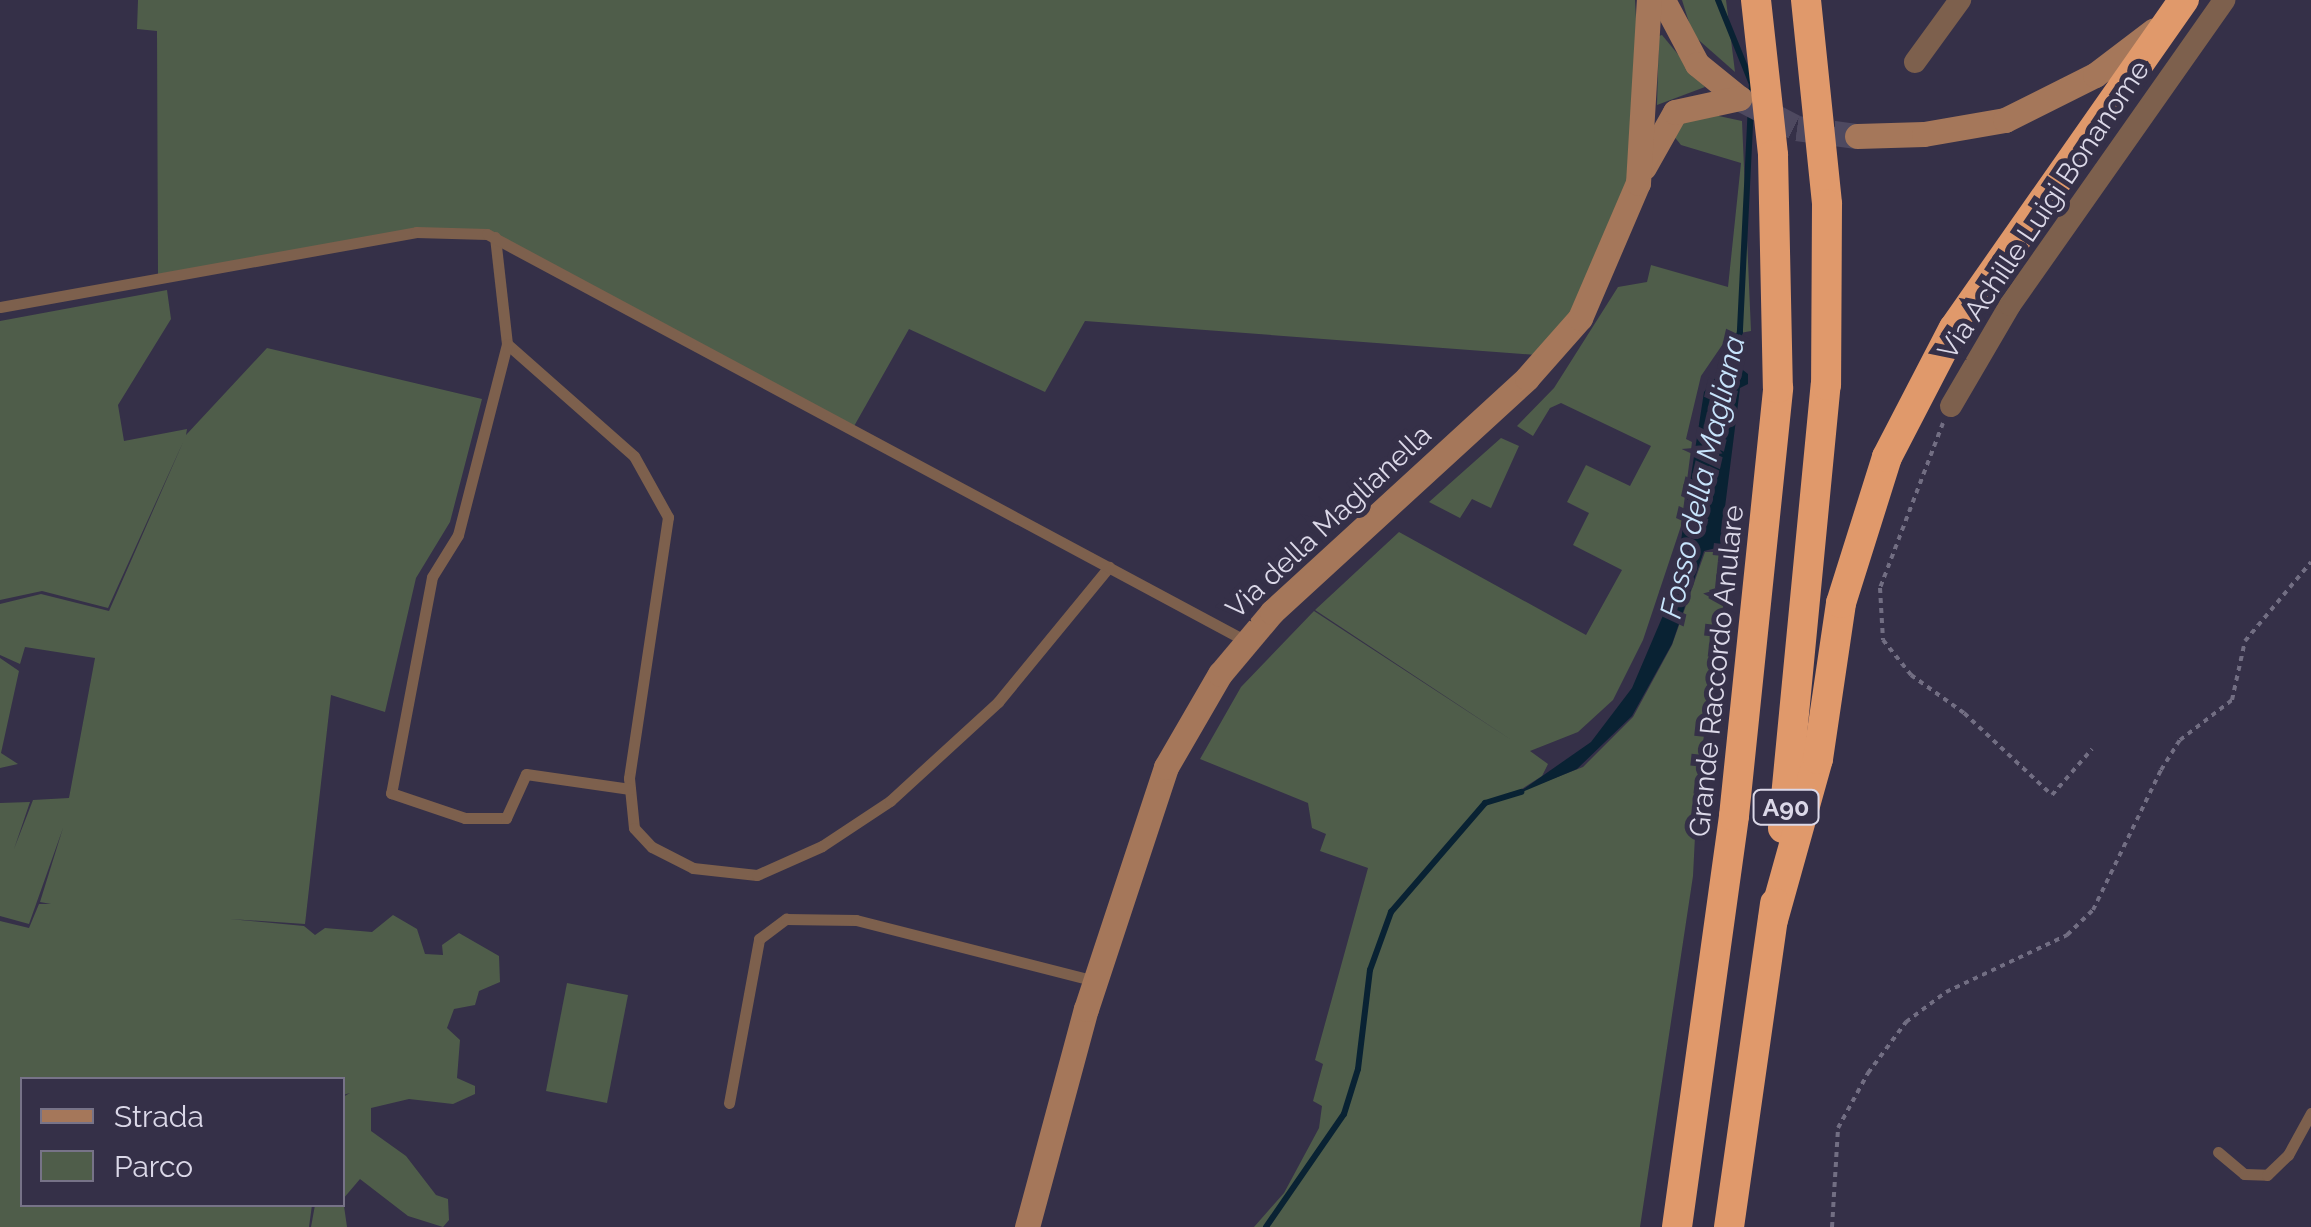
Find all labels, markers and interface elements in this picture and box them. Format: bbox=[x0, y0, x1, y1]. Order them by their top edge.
street label: Via Achille Luigi Bonanome bbox=[1931, 54, 2157, 366]
water label: Fosso della Magliana bbox=[1653, 332, 1753, 622]
street label: Via della Maglianella bbox=[1219, 418, 1439, 626]
street label: Grande Raccordo Anulare bbox=[1683, 503, 1751, 839]
road number: A90 bbox=[1751, 787, 1821, 827]
legend bbox=[20, 1077, 345, 1207]
text: Strada bbox=[114, 1099, 204, 1134]
text: Parco bbox=[114, 1149, 193, 1184]

